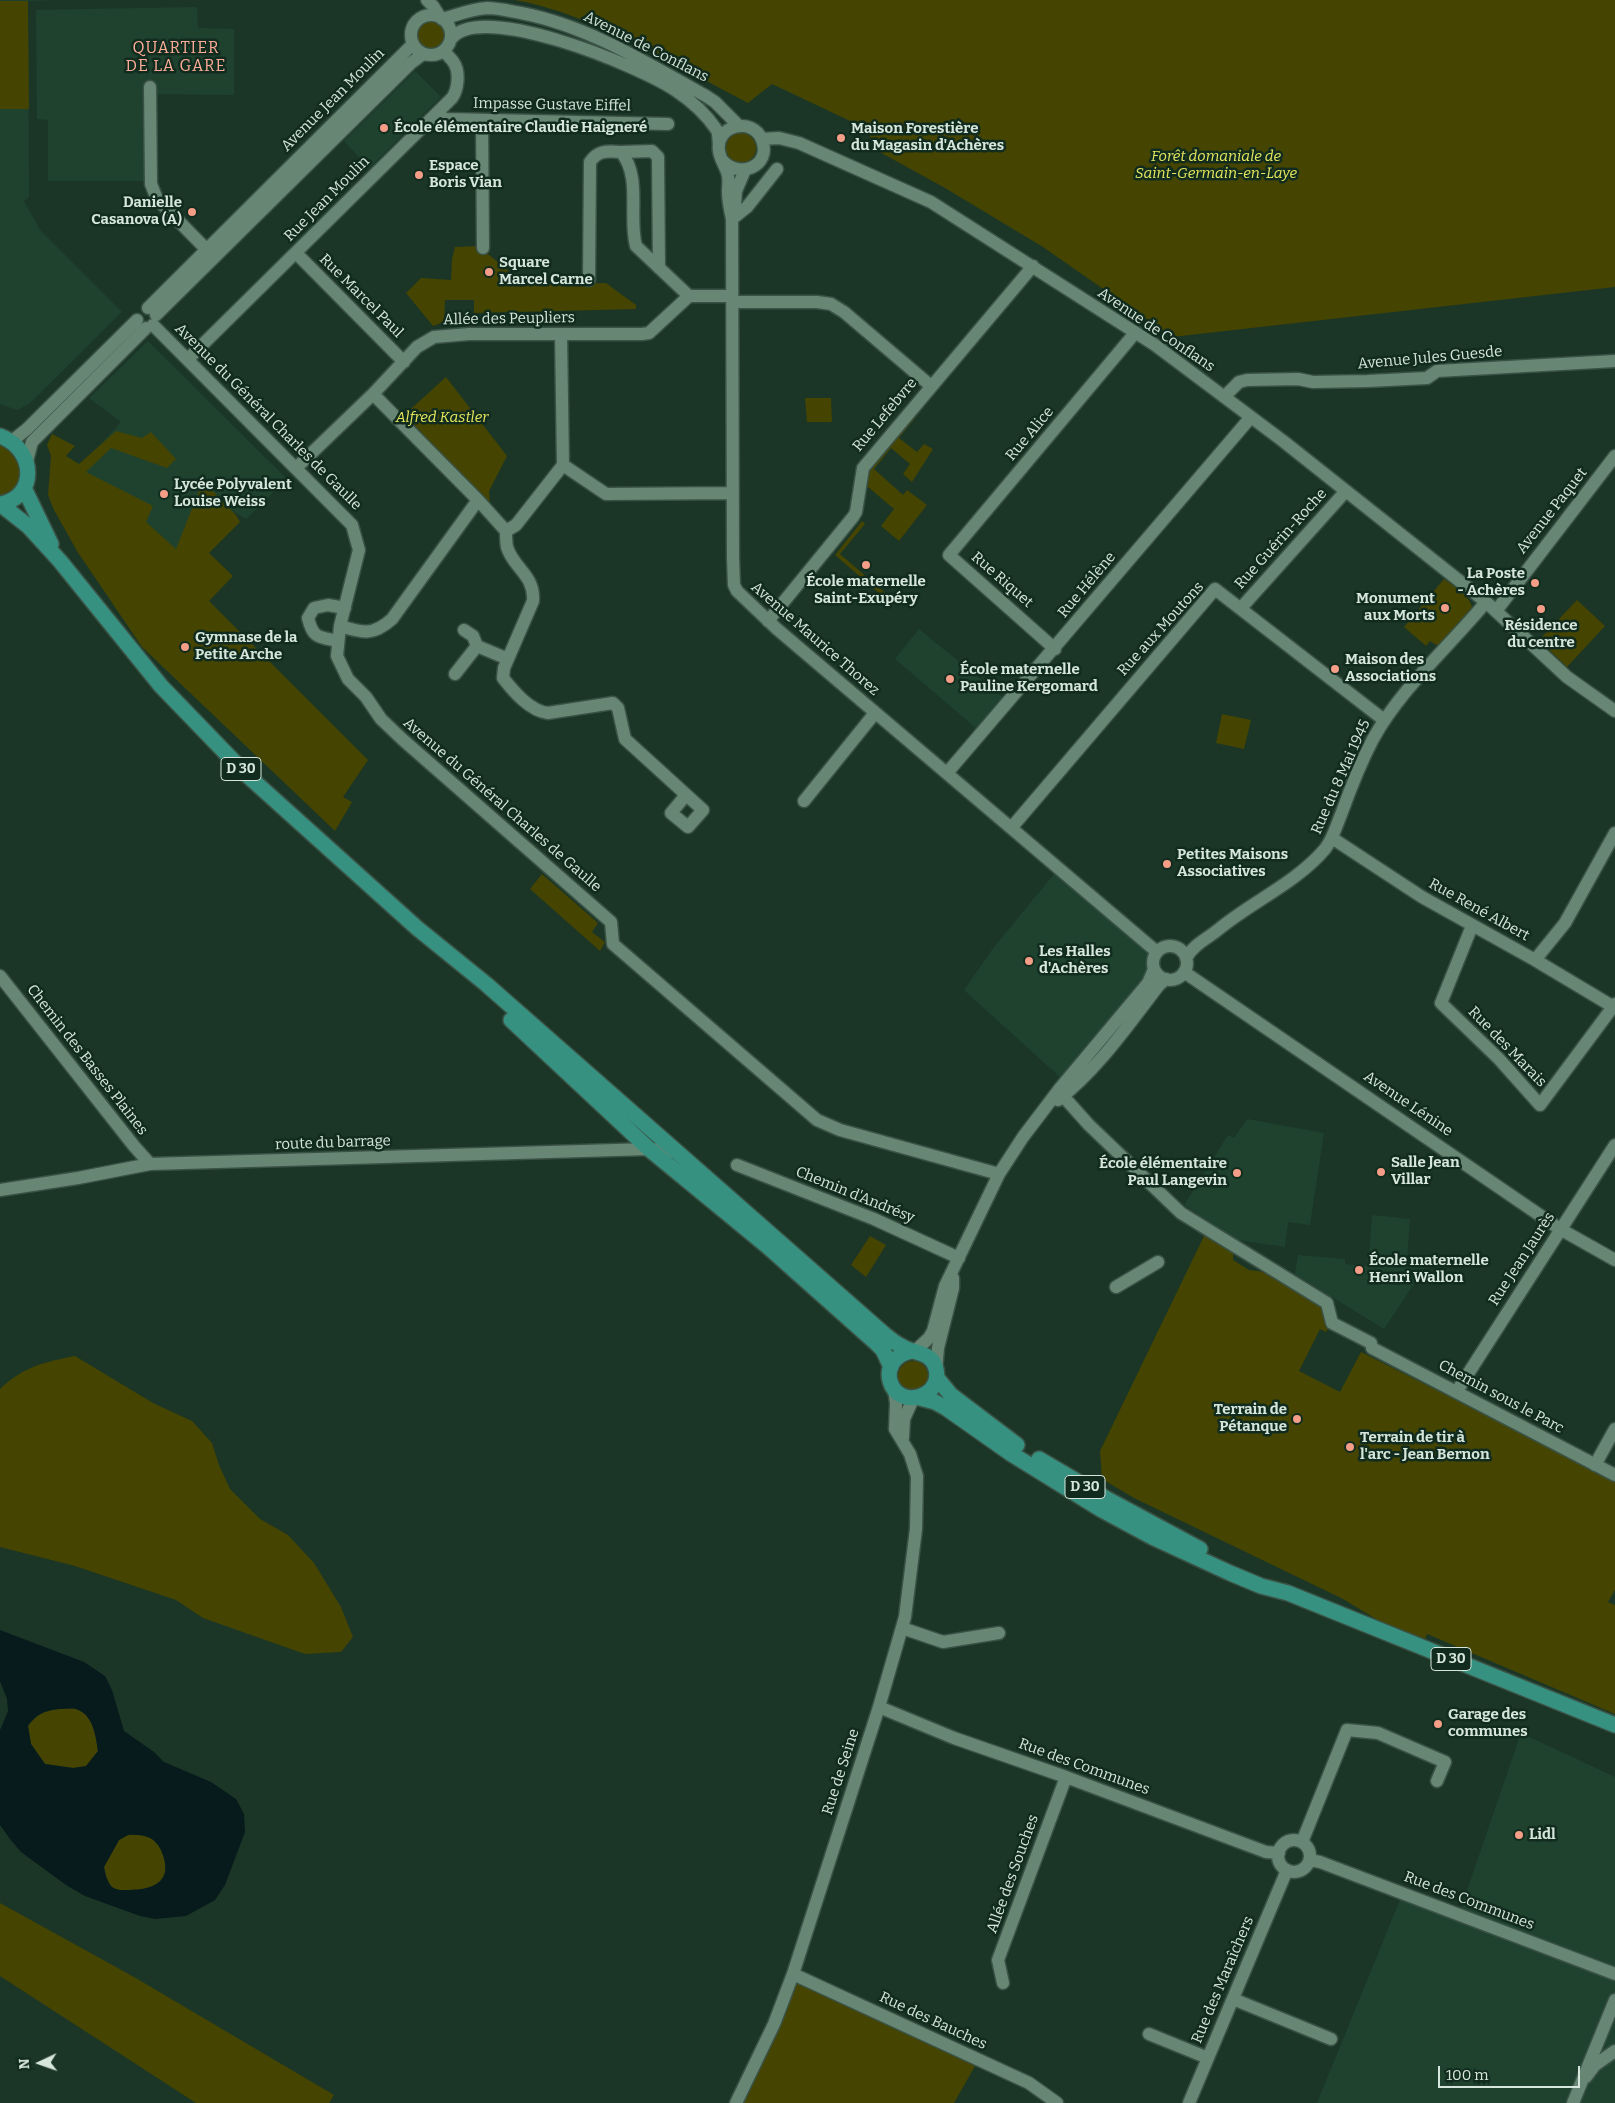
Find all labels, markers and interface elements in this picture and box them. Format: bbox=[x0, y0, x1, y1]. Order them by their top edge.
street label: Avenue de Conflans bbox=[581, 8, 711, 86]
district label: QUARTIER DE LA GARE bbox=[124, 39, 228, 77]
street label: Avenue Jean Moulin bbox=[278, 45, 388, 155]
street label: Impasse Gustave Eiffel bbox=[473, 95, 631, 115]
place label: École élémentaire Claudie Haigneré bbox=[394, 119, 647, 137]
place label: Maison Forestière du Magasin d'Achères bbox=[851, 120, 1004, 155]
marker: École élémentaire Claudie Haigneré bbox=[378, 122, 390, 134]
marker: Maison Forestière du Magasin d'Achères bbox=[835, 132, 847, 144]
park label: Forêt domaniale de Saint-Germain-en-Laye bbox=[1135, 148, 1297, 183]
street label: Rue Jean Moulin bbox=[281, 153, 373, 245]
place label: Espace Boris Vian bbox=[429, 157, 502, 192]
marker: Espace Boris Vian bbox=[413, 169, 425, 181]
place label: Danielle Casanova (A) bbox=[91, 194, 182, 229]
marker: Danielle Casanova (A) bbox=[186, 206, 198, 218]
street label: Rue Marcel Paul bbox=[315, 250, 407, 342]
place label: Square Marcel Carne bbox=[499, 254, 593, 289]
marker: Square Marcel Carne bbox=[483, 266, 495, 278]
street label: Avenue de Conflans bbox=[1094, 284, 1218, 376]
street label: Allée des Peupliers bbox=[443, 309, 575, 329]
street label: Avenue du Général Charles de Gaulle bbox=[171, 320, 365, 514]
street label: Avenue Jules Guesde bbox=[1357, 343, 1503, 373]
street label: Rue Lefebvre bbox=[849, 375, 921, 455]
street label: Rue Alice bbox=[1002, 403, 1058, 465]
park label: Alfred Kastler bbox=[396, 409, 488, 427]
street label: Avenue Paquet bbox=[1513, 464, 1591, 558]
place label: Lycée Polyvalent Louise Weiss bbox=[174, 476, 292, 511]
street label: Rue Guérin-Roche bbox=[1231, 485, 1331, 593]
marker: Lycée Polyvalent Louise Weiss bbox=[158, 488, 170, 500]
street label: Rue Riquet bbox=[967, 548, 1037, 612]
street label: Rue Hélène bbox=[1054, 548, 1120, 622]
marker: École maternelle Saint-Exupéry bbox=[860, 559, 872, 571]
place label: La Poste - Achères bbox=[1457, 565, 1525, 600]
place label: École maternelle Saint-Exupéry bbox=[806, 573, 926, 608]
marker: La Poste - Achères bbox=[1529, 577, 1541, 589]
street label: Avenue Maurice Thorez bbox=[747, 578, 883, 700]
street label: Rue aux Moutons bbox=[1114, 578, 1208, 680]
place label: Monument aux Morts bbox=[1356, 590, 1435, 625]
marker: Monument aux Morts bbox=[1439, 602, 1451, 614]
marker: Résidence du centre bbox=[1535, 603, 1547, 615]
place label: Résidence du centre bbox=[1505, 617, 1577, 652]
place label: Gymnase de la Petite Arche bbox=[195, 629, 298, 664]
marker: Gymnase de la Petite Arche bbox=[179, 641, 191, 653]
place label: Maison des Associations bbox=[1345, 651, 1436, 686]
place label: École maternelle Pauline Kergomard bbox=[960, 661, 1098, 696]
marker: Maison des Associations bbox=[1329, 663, 1341, 675]
marker: École maternelle Pauline Kergomard bbox=[944, 673, 956, 685]
street label: Avenue du Général Charles de Gaulle bbox=[399, 714, 605, 896]
street label: Rue du 8 Mai 1945 bbox=[1308, 717, 1374, 837]
road number: D 30 bbox=[221, 758, 261, 781]
place label: Petites Maisons Associatives bbox=[1177, 846, 1288, 881]
marker: Petites Maisons Associatives bbox=[1161, 858, 1173, 870]
street label: Rue René Albert bbox=[1426, 875, 1532, 945]
place label: Les Halles d'Achères bbox=[1039, 943, 1111, 978]
marker: Les Halles d'Achères bbox=[1023, 955, 1035, 967]
street label: Chemin des Basses Plaines bbox=[23, 981, 151, 1139]
street label: Rue des Marais bbox=[1464, 1003, 1550, 1091]
street label: Avenue Lénine bbox=[1360, 1068, 1456, 1140]
street label: route du barrage bbox=[275, 1132, 391, 1154]
place label: Salle Jean Villar bbox=[1391, 1154, 1460, 1189]
place label: École élémentaire Paul Langevin bbox=[1099, 1155, 1227, 1190]
street label: Chemin d'Andrésy bbox=[793, 1163, 917, 1227]
marker: Salle Jean Villar bbox=[1375, 1166, 1387, 1178]
marker: École élémentaire Paul Langevin bbox=[1231, 1167, 1243, 1179]
street label: Rue Jean Jaurès bbox=[1485, 1209, 1559, 1309]
place label: École maternelle Henri Wallon bbox=[1369, 1252, 1489, 1287]
marker: École maternelle Henri Wallon bbox=[1353, 1264, 1365, 1276]
street label: Chemin sous le Parc bbox=[1435, 1356, 1567, 1438]
place label: Terrain de Pétanque bbox=[1214, 1401, 1287, 1436]
marker: Terrain de Pétanque bbox=[1291, 1413, 1303, 1425]
place label: Terrain de tir à l'arc - Jean Bernon bbox=[1360, 1429, 1490, 1464]
marker: Terrain de tir à l'arc - Jean Bernon bbox=[1344, 1441, 1356, 1453]
road number: D 30 bbox=[1065, 1475, 1105, 1498]
road number: D 30 bbox=[1431, 1648, 1471, 1670]
place label: Garage des communes bbox=[1448, 1706, 1528, 1741]
marker: Garage des communes bbox=[1432, 1718, 1444, 1730]
street label: Rue de Seine bbox=[819, 1727, 863, 1817]
street label: Rue des Communes bbox=[1016, 1735, 1152, 1799]
street label: Allée des Souches bbox=[983, 1812, 1043, 1936]
place label: Lidl bbox=[1529, 1826, 1556, 1844]
marker: Lidl bbox=[1513, 1829, 1525, 1841]
street label: Rue des Communes bbox=[1401, 1868, 1537, 1934]
street label: Rue des Maraîchers bbox=[1188, 1914, 1258, 2046]
street label: Rue des Bauches bbox=[876, 1988, 990, 2054]
north arrow bbox=[15, 2038, 65, 2088]
scale bar bbox=[1440, 2056, 1582, 2088]
text: N bbox=[16, 2058, 33, 2070]
text: 100 m bbox=[1446, 2066, 1489, 2084]

